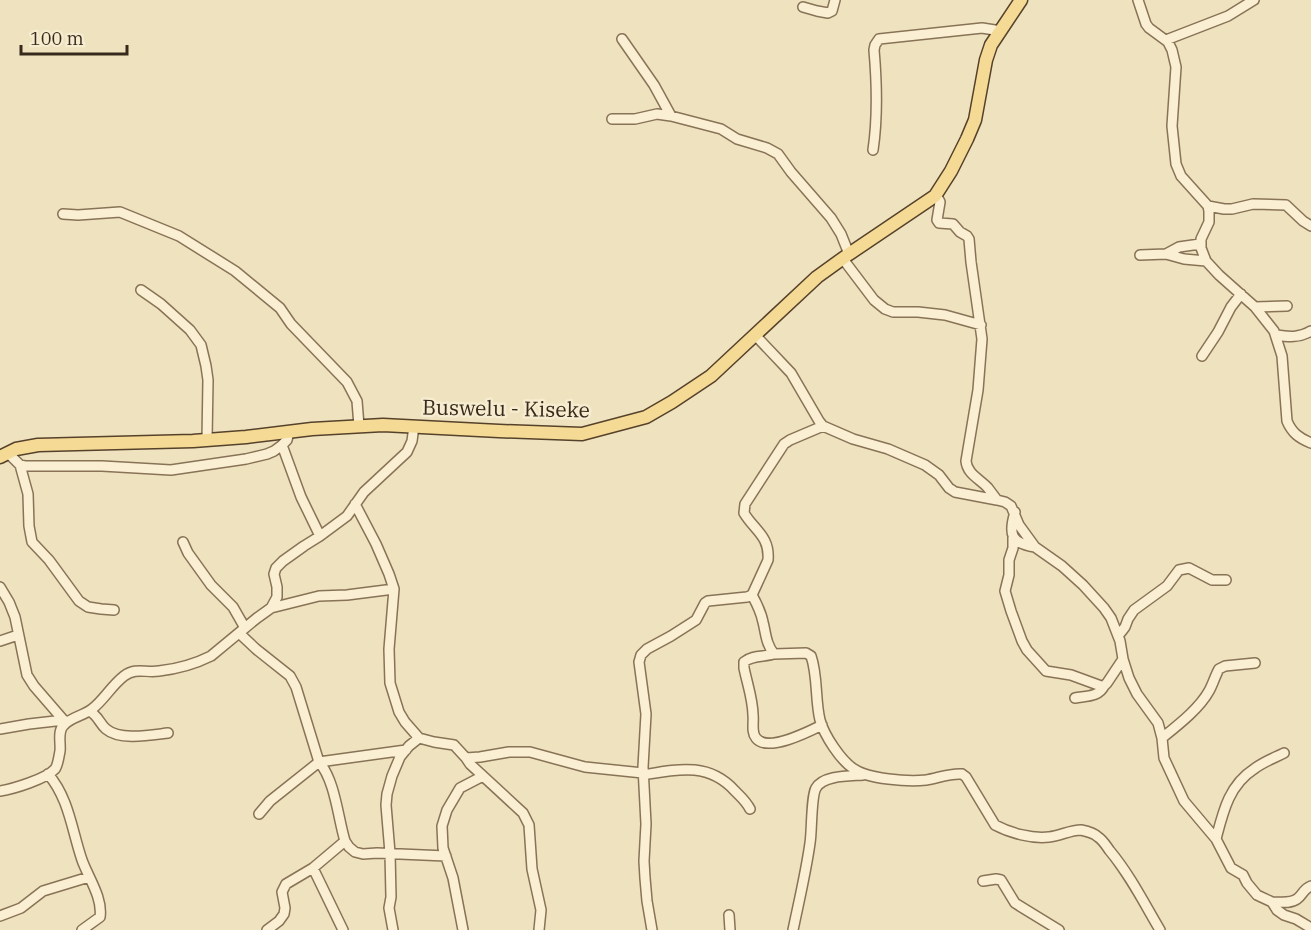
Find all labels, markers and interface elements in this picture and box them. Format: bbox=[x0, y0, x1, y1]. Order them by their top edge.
scale bar bbox=[21, 18, 128, 56]
text: 100 m bbox=[30, 27, 84, 50]
street label: Buswelu - Kiseke bbox=[422, 393, 590, 423]

